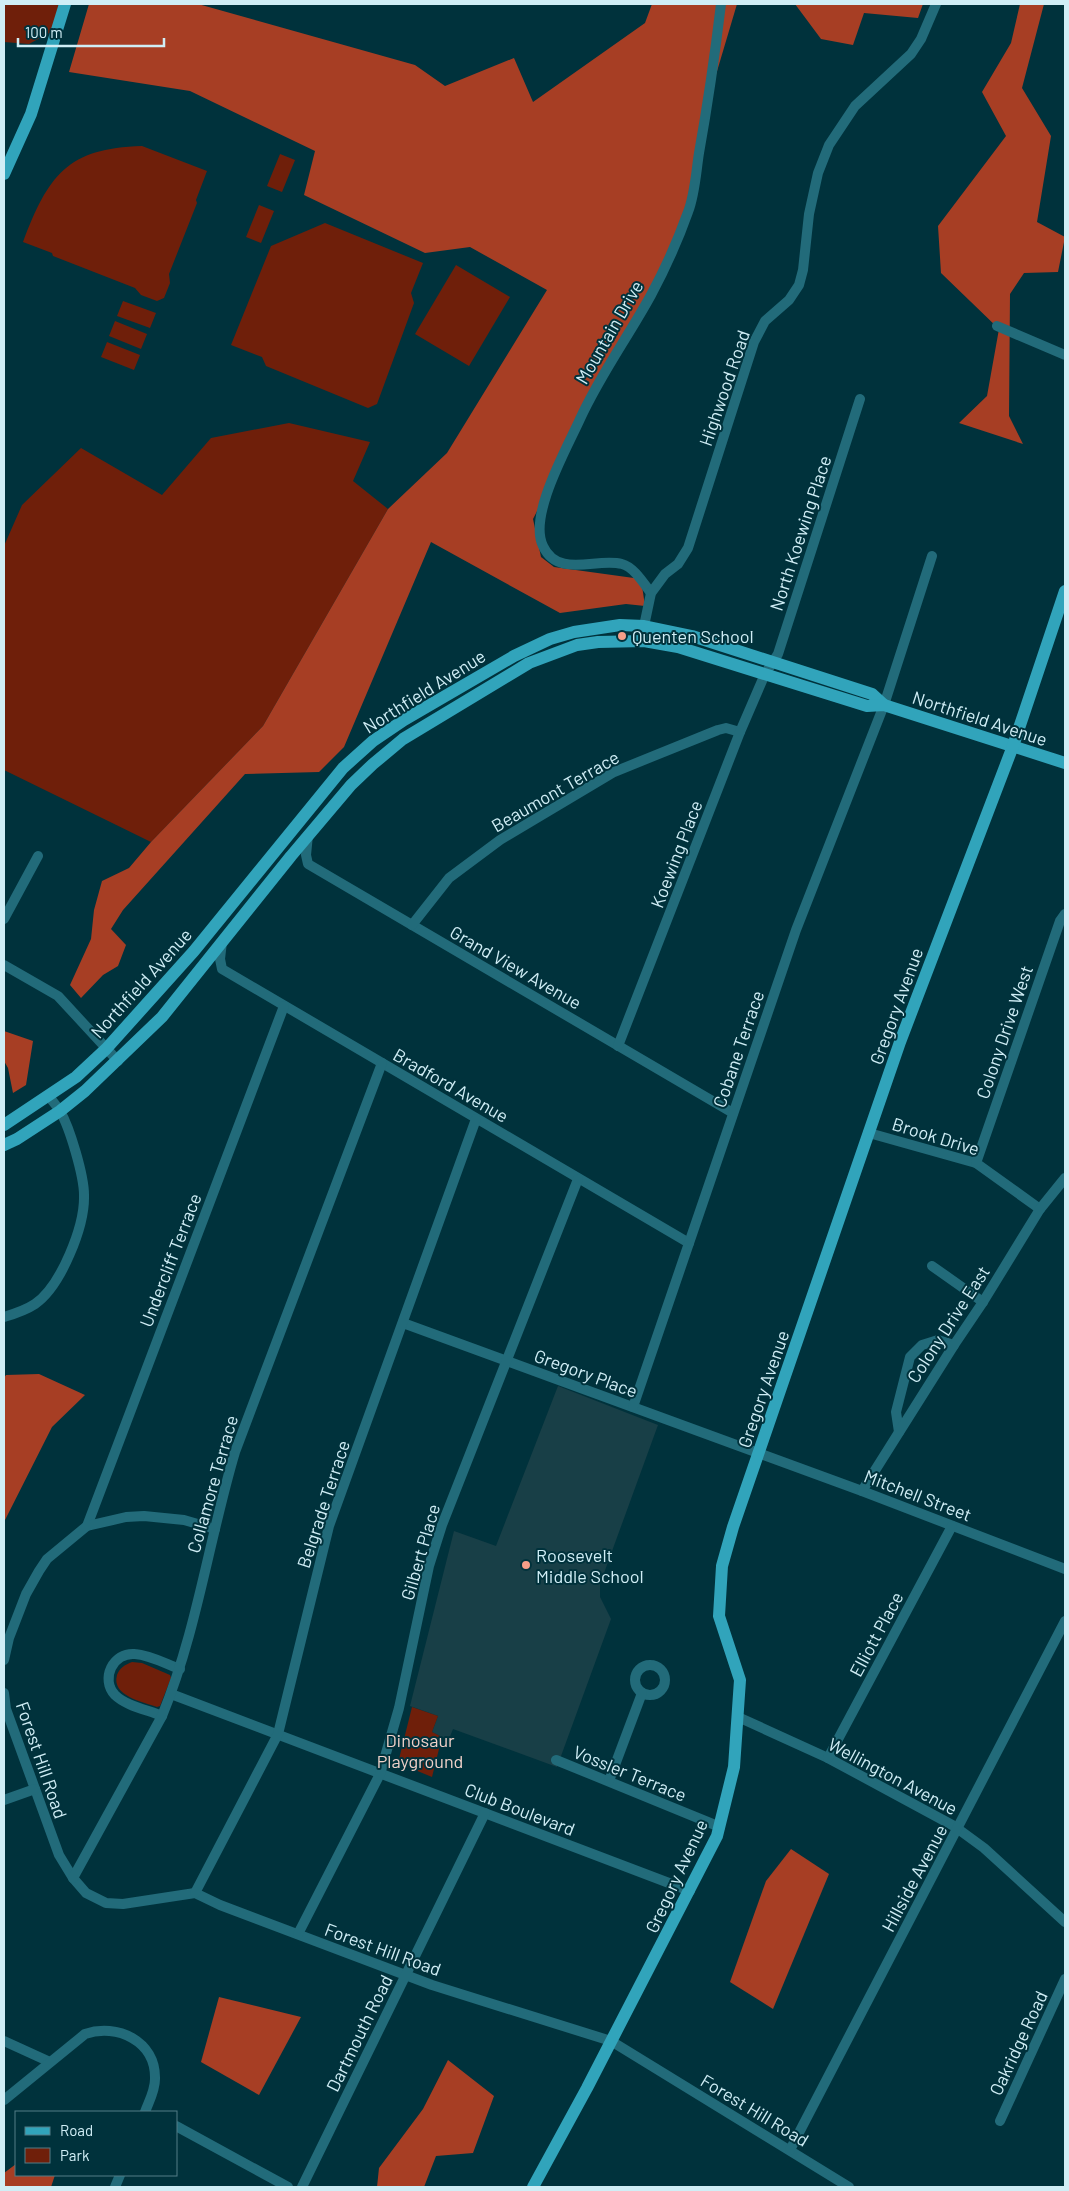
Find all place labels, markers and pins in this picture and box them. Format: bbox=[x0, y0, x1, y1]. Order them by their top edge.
place label: Quenten School bbox=[632, 625, 754, 647]
marker: Quenten School bbox=[616, 630, 628, 642]
place label: Roosevelt Middle School bbox=[536, 1544, 644, 1587]
marker: Roosevelt Middle School bbox=[520, 1559, 532, 1571]

